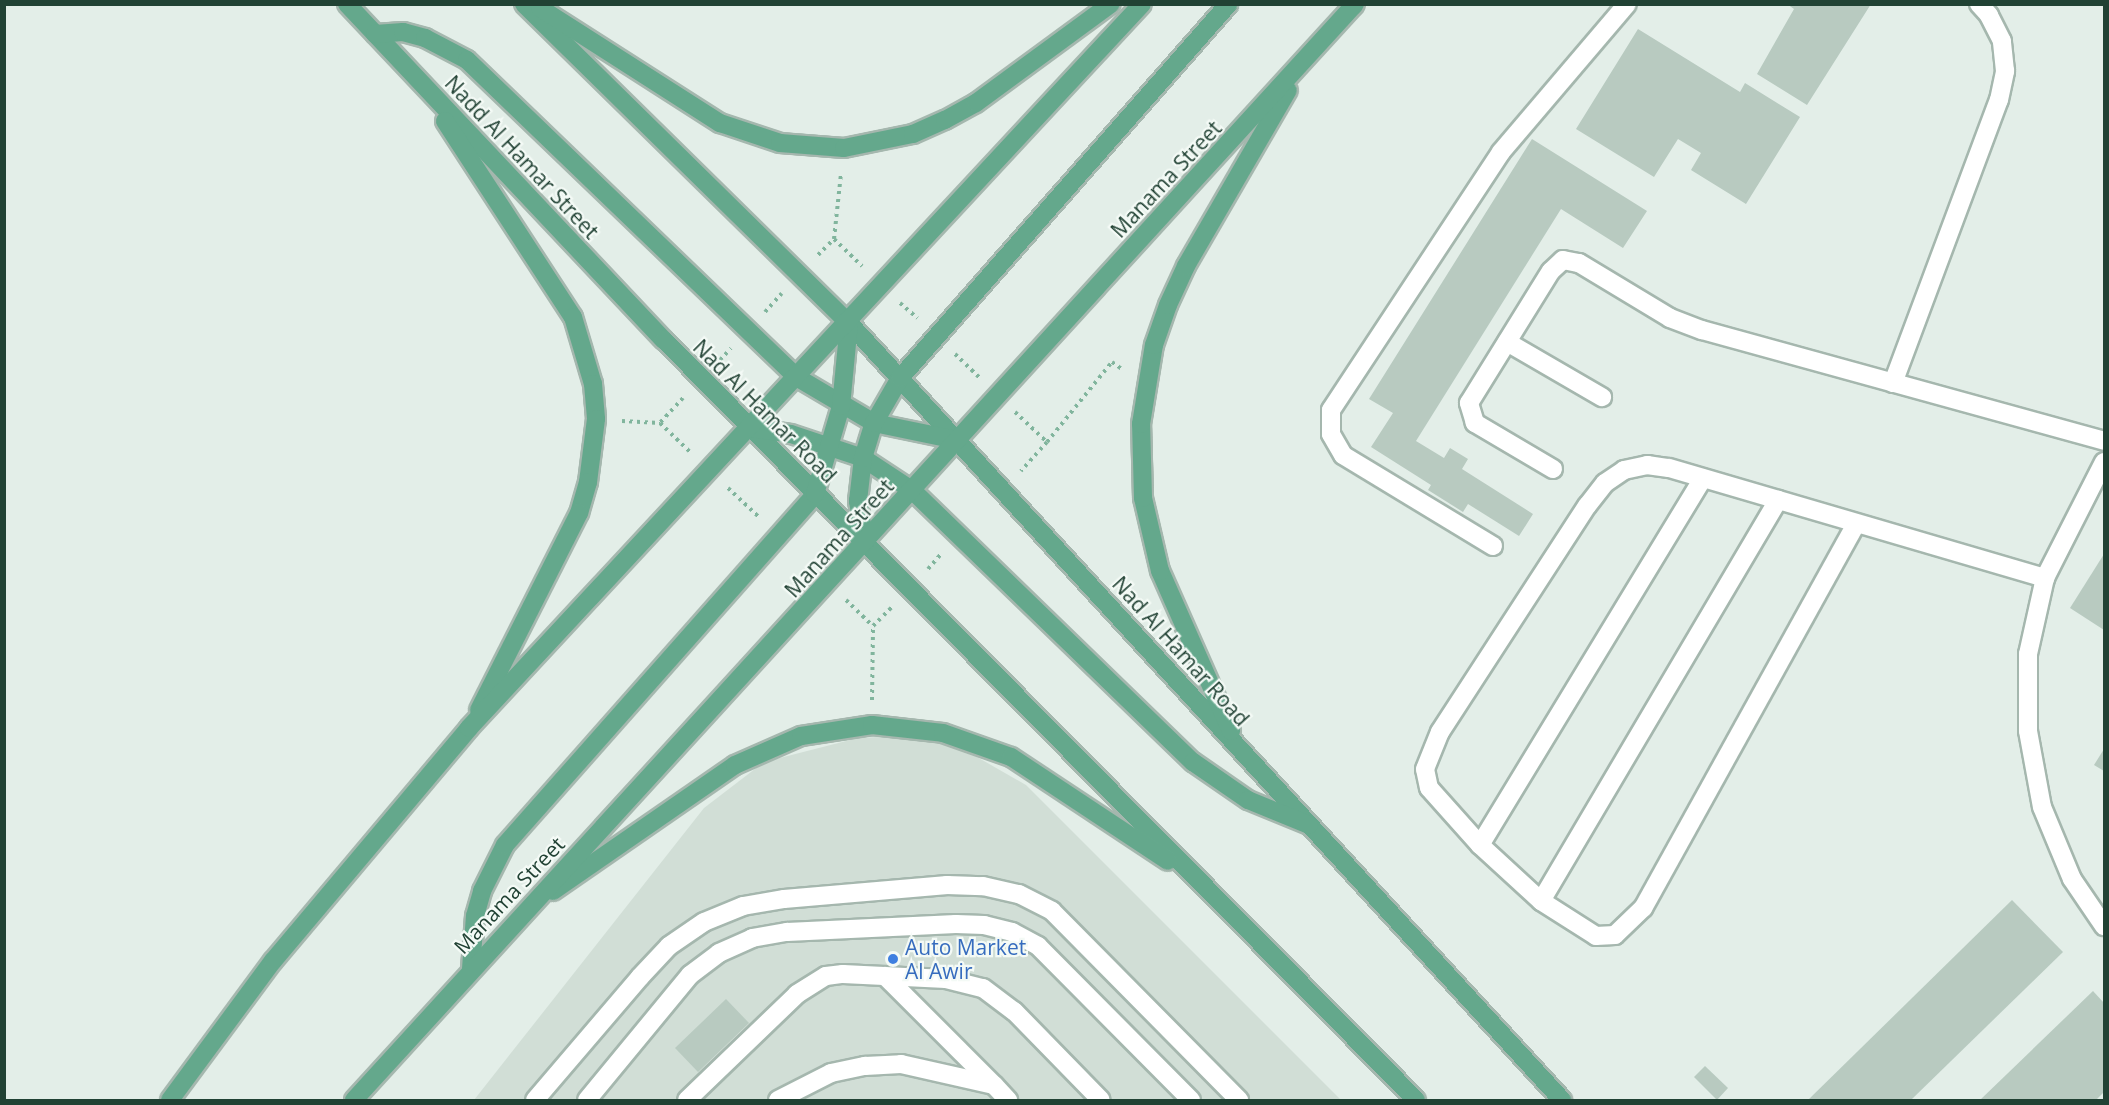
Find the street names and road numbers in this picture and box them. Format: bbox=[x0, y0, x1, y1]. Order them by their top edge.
street label: Nadd Al Hamar Street bbox=[440, 70, 604, 244]
street label: Manama Street bbox=[1106, 115, 1226, 243]
street label: Nad Al Hamar Road bbox=[688, 334, 842, 488]
street label: Manama Street bbox=[779, 474, 899, 602]
street label: Nad Al Hamar Road bbox=[1107, 571, 1255, 731]
street label: Manama Street bbox=[449, 831, 569, 959]

